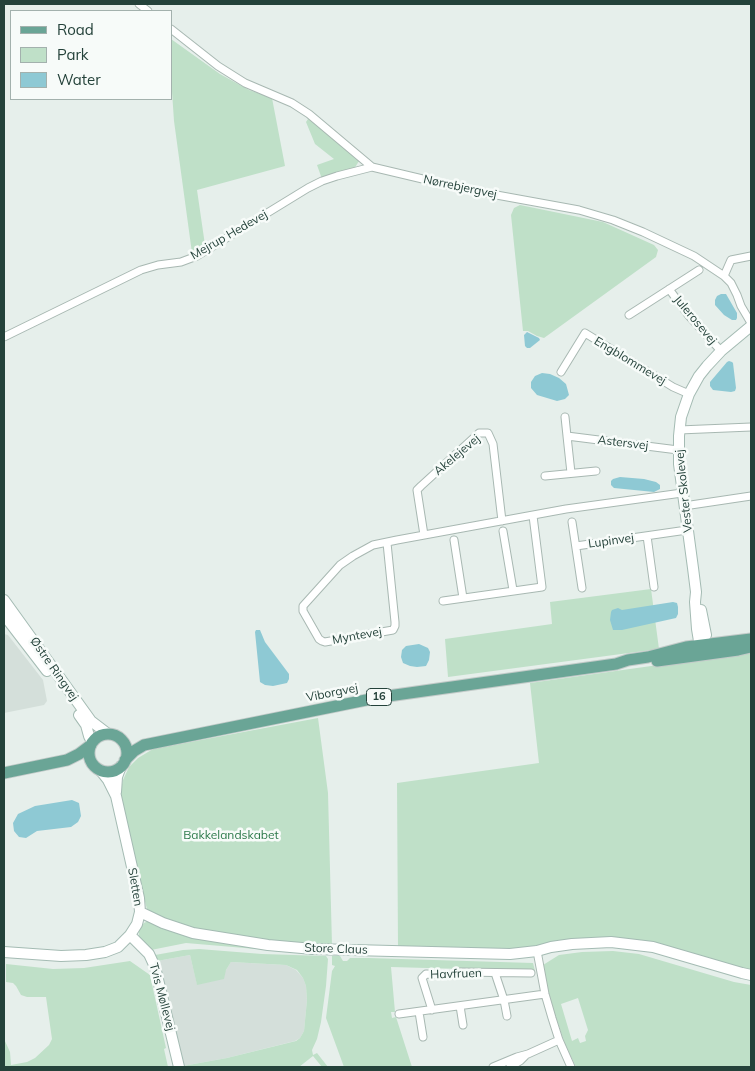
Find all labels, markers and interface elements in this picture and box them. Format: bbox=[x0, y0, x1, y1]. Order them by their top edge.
legend bbox=[10, 10, 172, 100]
text: Road bbox=[57, 20, 94, 39]
text: Park bbox=[57, 45, 89, 64]
text: Water bbox=[57, 70, 101, 89]
street label: Nørrebjergvej bbox=[422, 172, 498, 202]
street label: Mejrup Hedevej bbox=[188, 207, 270, 263]
street label: Julerosevej bbox=[670, 293, 720, 347]
street label: Engblommevej bbox=[591, 334, 669, 388]
street label: Akelejevej bbox=[431, 432, 483, 478]
street label: Astersvej bbox=[597, 433, 649, 453]
street label: Vester Skolevej bbox=[672, 449, 696, 533]
street label: Lupinvej bbox=[587, 531, 635, 551]
street label: Myntevej bbox=[331, 625, 383, 647]
street label: Østre Ringvej bbox=[27, 634, 81, 704]
street label: Viborgvej bbox=[305, 681, 359, 705]
road number: 16 bbox=[366, 689, 392, 706]
park label: Bakkelandskabet bbox=[183, 828, 279, 842]
street label: Sletten bbox=[125, 867, 145, 907]
street label: Store Claus bbox=[304, 941, 368, 957]
street label: Tvis Møllevej bbox=[146, 961, 178, 1033]
street label: Havfruen bbox=[430, 966, 482, 982]

